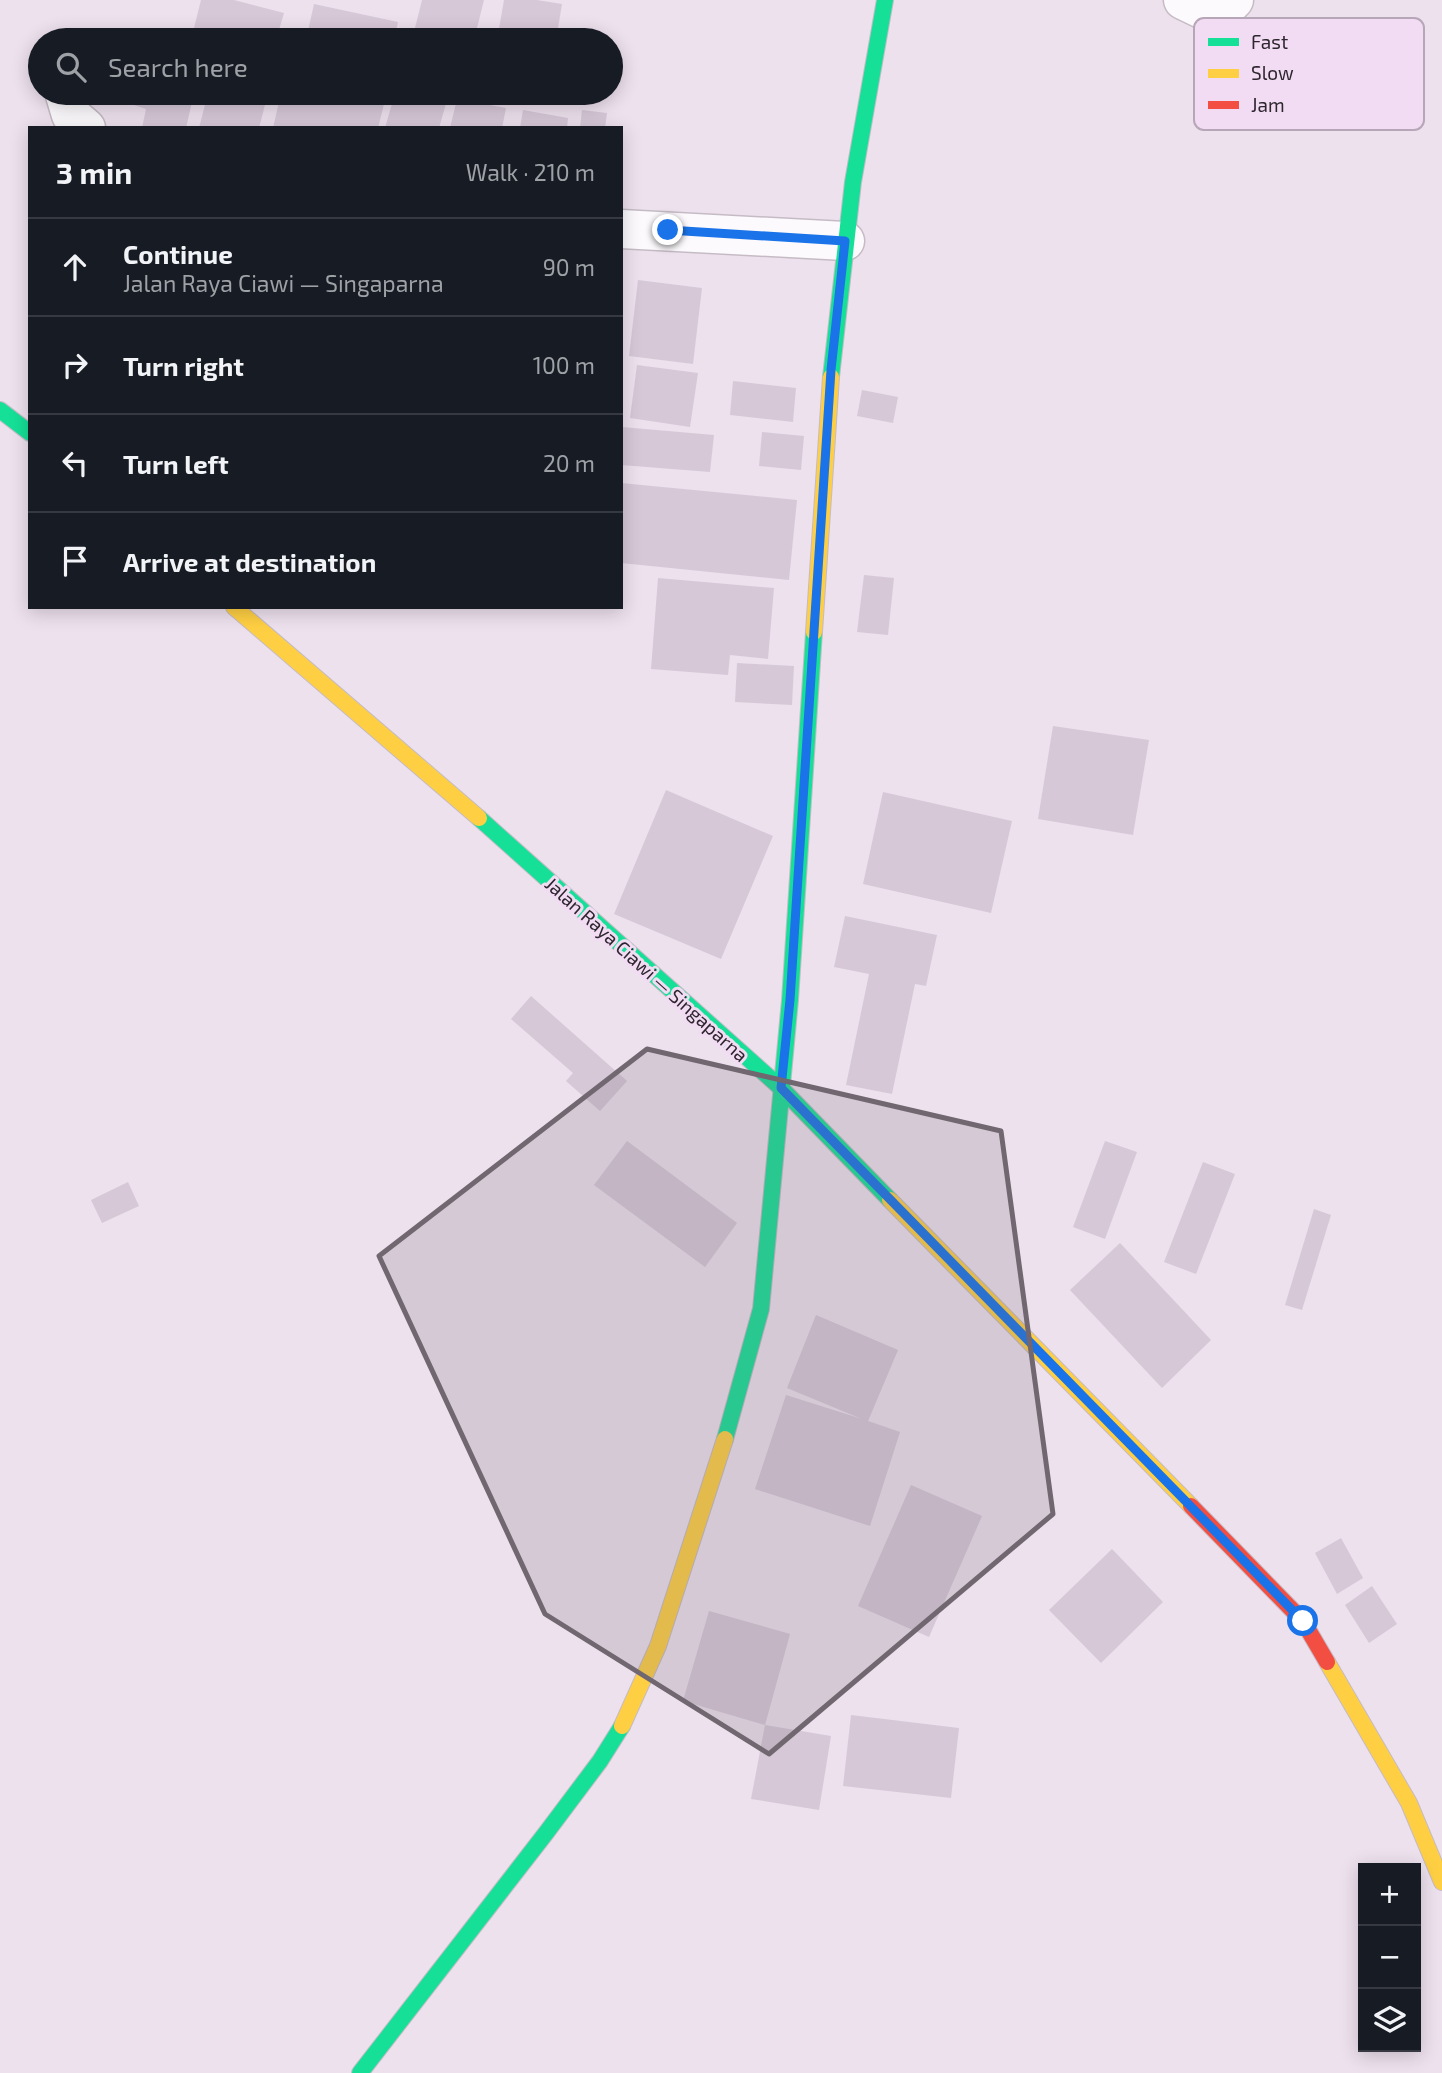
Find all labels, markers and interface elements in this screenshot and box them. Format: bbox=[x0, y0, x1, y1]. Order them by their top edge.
legend bbox=[1194, 18, 1424, 130]
search box bbox=[28, 28, 623, 105]
text: Fast bbox=[1251, 30, 1288, 53]
icon: search bbox=[52, 48, 90, 86]
text: Search here bbox=[108, 51, 248, 82]
text: Slow bbox=[1251, 61, 1294, 84]
text: Jam bbox=[1251, 93, 1285, 116]
text: 3 min bbox=[56, 154, 132, 190]
text: Walk · 210 m bbox=[466, 158, 595, 186]
route end bbox=[652, 214, 683, 245]
text: Continue bbox=[123, 238, 233, 269]
icon: ahead bbox=[56, 248, 94, 286]
text: 90 m bbox=[543, 253, 595, 281]
text: Jalan Raya Ciawi — Singaparna bbox=[123, 269, 444, 297]
icon: right bbox=[56, 346, 94, 384]
text: Turn right bbox=[123, 350, 244, 381]
text: 100 m bbox=[533, 351, 595, 379]
icon: left bbox=[56, 444, 94, 482]
text: Turn left bbox=[123, 448, 229, 479]
text: 20 m bbox=[543, 449, 595, 477]
icon: arrive bbox=[56, 542, 94, 580]
text: Arrive at destination bbox=[123, 546, 376, 577]
street label: Jalan Raya Ciawi — Singaparna bbox=[541, 872, 753, 1066]
route start bbox=[1287, 1605, 1318, 1636]
map controls bbox=[1358, 1863, 1421, 2052]
button: + bbox=[1358, 1863, 1421, 1926]
button: − bbox=[1358, 1926, 1421, 1989]
button: layers bbox=[1358, 1989, 1421, 2052]

